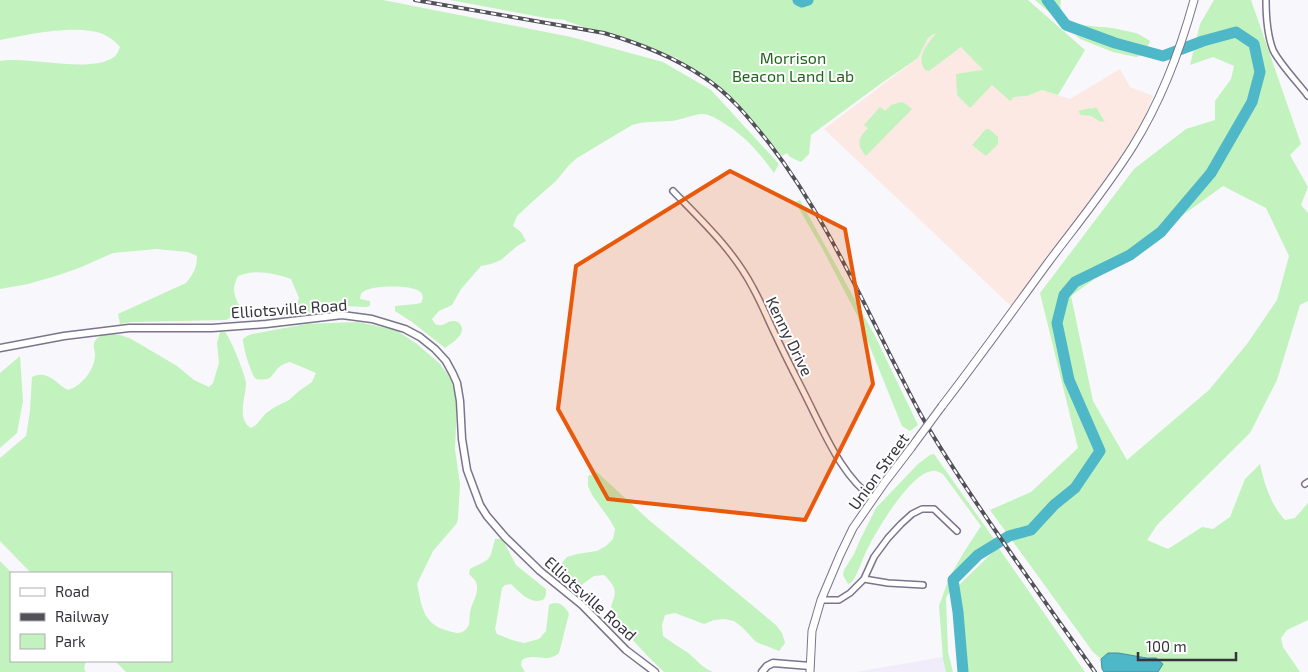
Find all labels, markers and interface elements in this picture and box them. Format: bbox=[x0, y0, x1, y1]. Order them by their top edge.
park label: Morrison Beacon Land Lab bbox=[732, 48, 854, 85]
street label: Kenny Drive bbox=[763, 293, 817, 379]
street label: Elliotsville Road bbox=[230, 294, 348, 322]
street label: Union Street bbox=[844, 429, 912, 513]
street label: Elliotsville Road bbox=[541, 552, 641, 644]
legend bbox=[10, 572, 172, 662]
text: Road bbox=[55, 582, 90, 600]
text: Railway bbox=[55, 607, 109, 625]
scale bar bbox=[1138, 630, 1236, 662]
text: Park bbox=[55, 632, 86, 650]
text: 100 m bbox=[1146, 637, 1187, 655]

